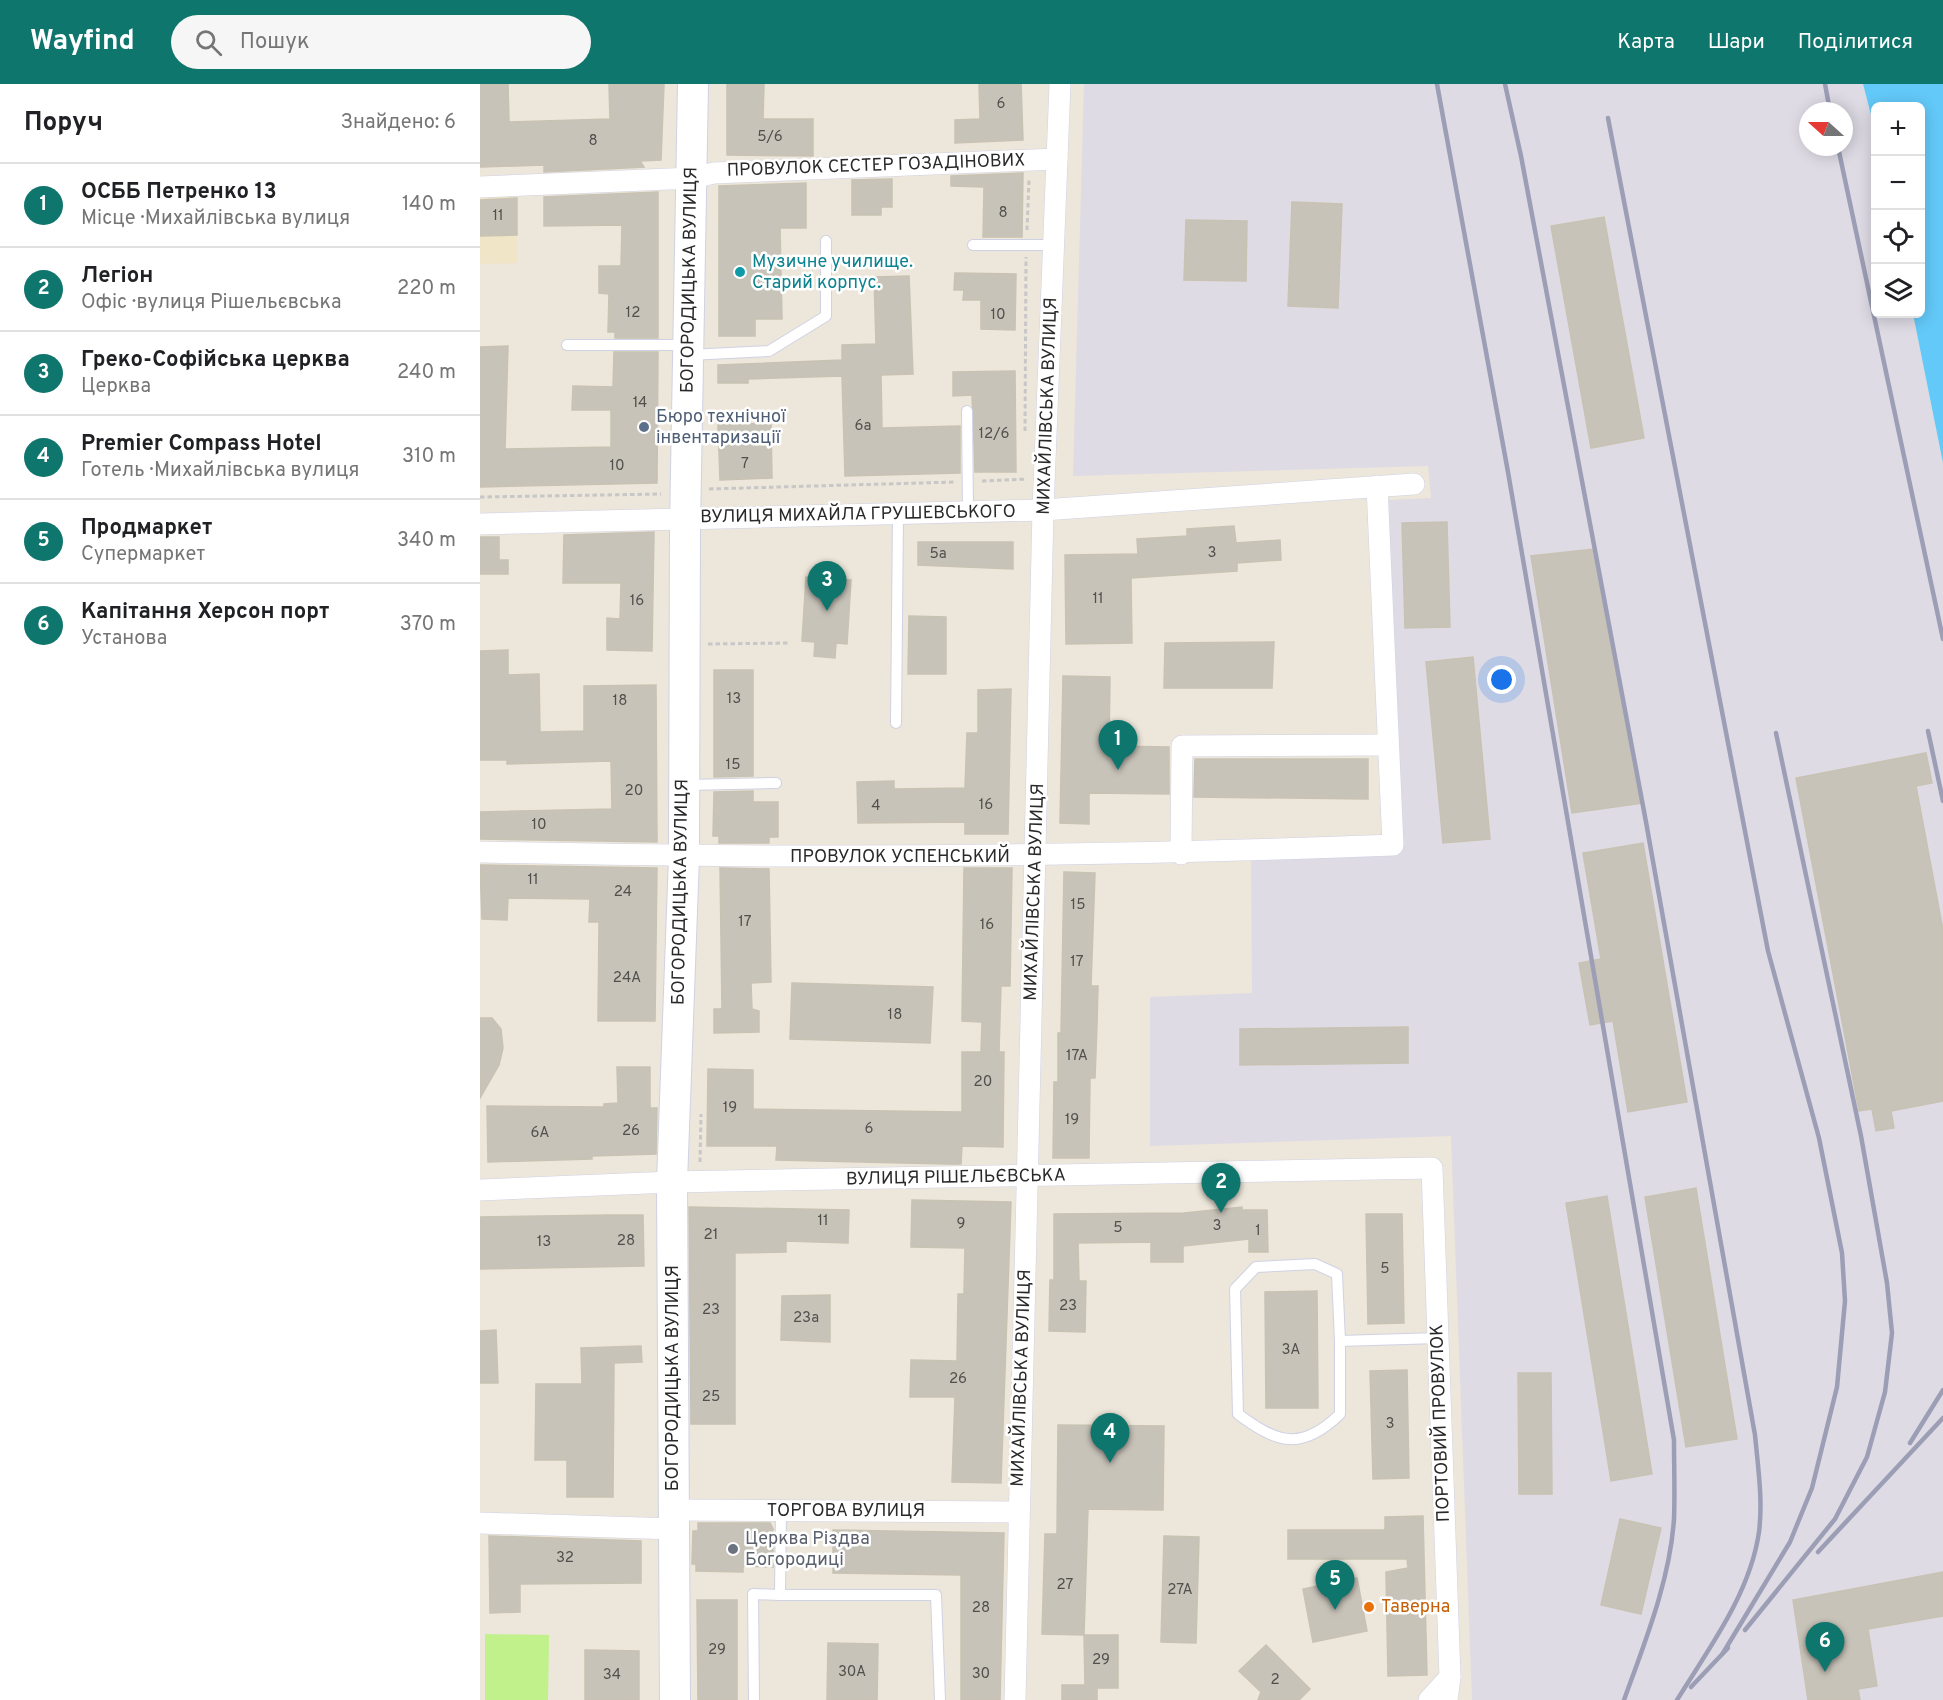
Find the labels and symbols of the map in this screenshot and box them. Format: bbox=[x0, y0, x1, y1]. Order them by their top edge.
house number: 6 bbox=[997, 95, 1006, 114]
north arrow bbox=[1799, 102, 1853, 156]
house number: 5/6 bbox=[757, 128, 783, 147]
house number: 8 bbox=[588, 132, 598, 151]
street label: ПРОВУЛОК СЕСТЕР ГОЗАДІНОВИХ bbox=[726, 149, 1026, 183]
street label: БОГОРОДИЦЬКА ВУЛИЦЯ bbox=[677, 167, 703, 393]
house number: 8 bbox=[998, 204, 1008, 223]
house number: 11 bbox=[492, 207, 504, 226]
place label: Музичне училище. Старий корпус. bbox=[752, 251, 913, 295]
marker: Музичне училище. Старий корпус. bbox=[733, 265, 747, 279]
street label: МИХАЙЛІВСЬКА ВУЛИЦЯ bbox=[1031, 297, 1063, 515]
house number: 12 bbox=[626, 304, 640, 323]
house number: 10 bbox=[990, 306, 1006, 325]
house number: 14 bbox=[633, 394, 647, 413]
place label: Бюро технічної інвентаризації bbox=[656, 406, 786, 450]
house number: 6а bbox=[855, 417, 871, 436]
marker: Бюро технічної інвентаризації bbox=[637, 420, 651, 434]
house number: 12/6 bbox=[978, 425, 1010, 444]
house number: 7 bbox=[741, 455, 749, 474]
house number: 10 bbox=[609, 457, 625, 476]
street label: ВУЛИЦЯ МИХАЙЛА ГРУШЕВСЬКОГО bbox=[700, 499, 1016, 529]
house number: 3 bbox=[1207, 544, 1217, 563]
house number: 5а bbox=[929, 545, 947, 564]
pin: 3 bbox=[808, 562, 846, 611]
house number: 11 bbox=[1092, 590, 1104, 609]
house number: 16 bbox=[630, 592, 644, 611]
your location bbox=[1487, 665, 1516, 694]
house number: 13 bbox=[727, 690, 741, 709]
house number: 18 bbox=[613, 692, 627, 711]
pin: 1 bbox=[1098, 720, 1138, 770]
house number: 15 bbox=[726, 756, 740, 775]
street label: БОГОРОДИЦЬКА ВУЛИЦЯ bbox=[668, 779, 694, 1005]
house number: 20 bbox=[625, 782, 643, 801]
street label: МИХАЙЛІВСЬКА ВУЛИЦЯ bbox=[1018, 783, 1050, 1001]
house number: 16 bbox=[979, 796, 993, 815]
house number: 4 bbox=[871, 797, 881, 816]
house number: 10 bbox=[531, 816, 547, 835]
street label: ПРОВУЛОК УСПЕНСЬКИЙ bbox=[790, 844, 1010, 869]
house number: 11 bbox=[527, 871, 539, 890]
house number: 24 bbox=[614, 883, 632, 902]
house number: 15 bbox=[1071, 896, 1085, 915]
house number: 17 bbox=[738, 913, 752, 932]
house number: 16 bbox=[980, 916, 994, 935]
house number: 17 bbox=[1070, 953, 1084, 972]
house number: 24А bbox=[613, 969, 641, 988]
house number: 18 bbox=[888, 1006, 902, 1025]
house number: 17А bbox=[1066, 1047, 1088, 1066]
house number: 20 bbox=[974, 1073, 992, 1092]
house number: 19 bbox=[723, 1099, 737, 1118]
house number: 19 bbox=[1065, 1111, 1079, 1130]
house number: 6 bbox=[865, 1120, 874, 1139]
house number: 26 bbox=[622, 1122, 640, 1141]
house number: 6А bbox=[531, 1124, 549, 1143]
pin: 2 bbox=[1202, 1164, 1240, 1213]
street label: ВУЛИЦЯ РІШЕЛЬЄВСЬКА bbox=[846, 1165, 1066, 1191]
house number: 11 bbox=[817, 1212, 829, 1231]
house number: 9 bbox=[957, 1215, 965, 1234]
house number: 3 bbox=[1212, 1217, 1222, 1236]
house number: 5 bbox=[1113, 1219, 1123, 1238]
house number: 1 bbox=[1255, 1222, 1261, 1241]
house number: 21 bbox=[704, 1226, 718, 1245]
house number: 28 bbox=[617, 1232, 635, 1251]
house number: 13 bbox=[537, 1233, 551, 1252]
house number: 5 bbox=[1380, 1260, 1390, 1279]
street label: БОГОРОДИЦЬКА ВУЛИЦЯ bbox=[662, 1265, 685, 1491]
street label: МИХАЙЛІВСЬКА ВУЛИЦЯ bbox=[1005, 1269, 1037, 1487]
house number: 23 bbox=[1059, 1297, 1077, 1316]
house number: 23 bbox=[702, 1301, 720, 1320]
house number: 23а bbox=[793, 1309, 819, 1328]
street label: ПОРТОВИЙ ПРОВУЛОК bbox=[1424, 1323, 1456, 1523]
house number: 3А bbox=[1281, 1341, 1301, 1360]
house number: 26 bbox=[949, 1370, 967, 1389]
house number: 25 bbox=[702, 1388, 720, 1407]
pin: 4 bbox=[1090, 1414, 1130, 1463]
house number: 3 bbox=[1385, 1415, 1395, 1434]
street label: ТОРГОВА ВУЛИЦЯ bbox=[767, 1500, 925, 1523]
place label: Церква Різдва Богородиці bbox=[745, 1528, 870, 1572]
marker: Церква Різдва Богородиці bbox=[726, 1542, 740, 1556]
house number: 32 bbox=[556, 1549, 574, 1568]
pin: 5 bbox=[1316, 1560, 1354, 1610]
house number: 27 bbox=[1057, 1576, 1074, 1595]
house number: 27А bbox=[1167, 1581, 1193, 1600]
place label: Таверна bbox=[1381, 1596, 1450, 1619]
house number: 28 bbox=[972, 1599, 990, 1618]
marker: Таверна bbox=[1362, 1600, 1376, 1614]
pin: 6 bbox=[1806, 1622, 1844, 1672]
house number: 29 bbox=[708, 1641, 726, 1660]
house number: 29 bbox=[1092, 1651, 1110, 1670]
house number: 30А bbox=[838, 1663, 866, 1682]
house number: 30 bbox=[972, 1665, 990, 1684]
house number: 34 bbox=[603, 1666, 621, 1685]
house number: 2 bbox=[1270, 1671, 1280, 1690]

